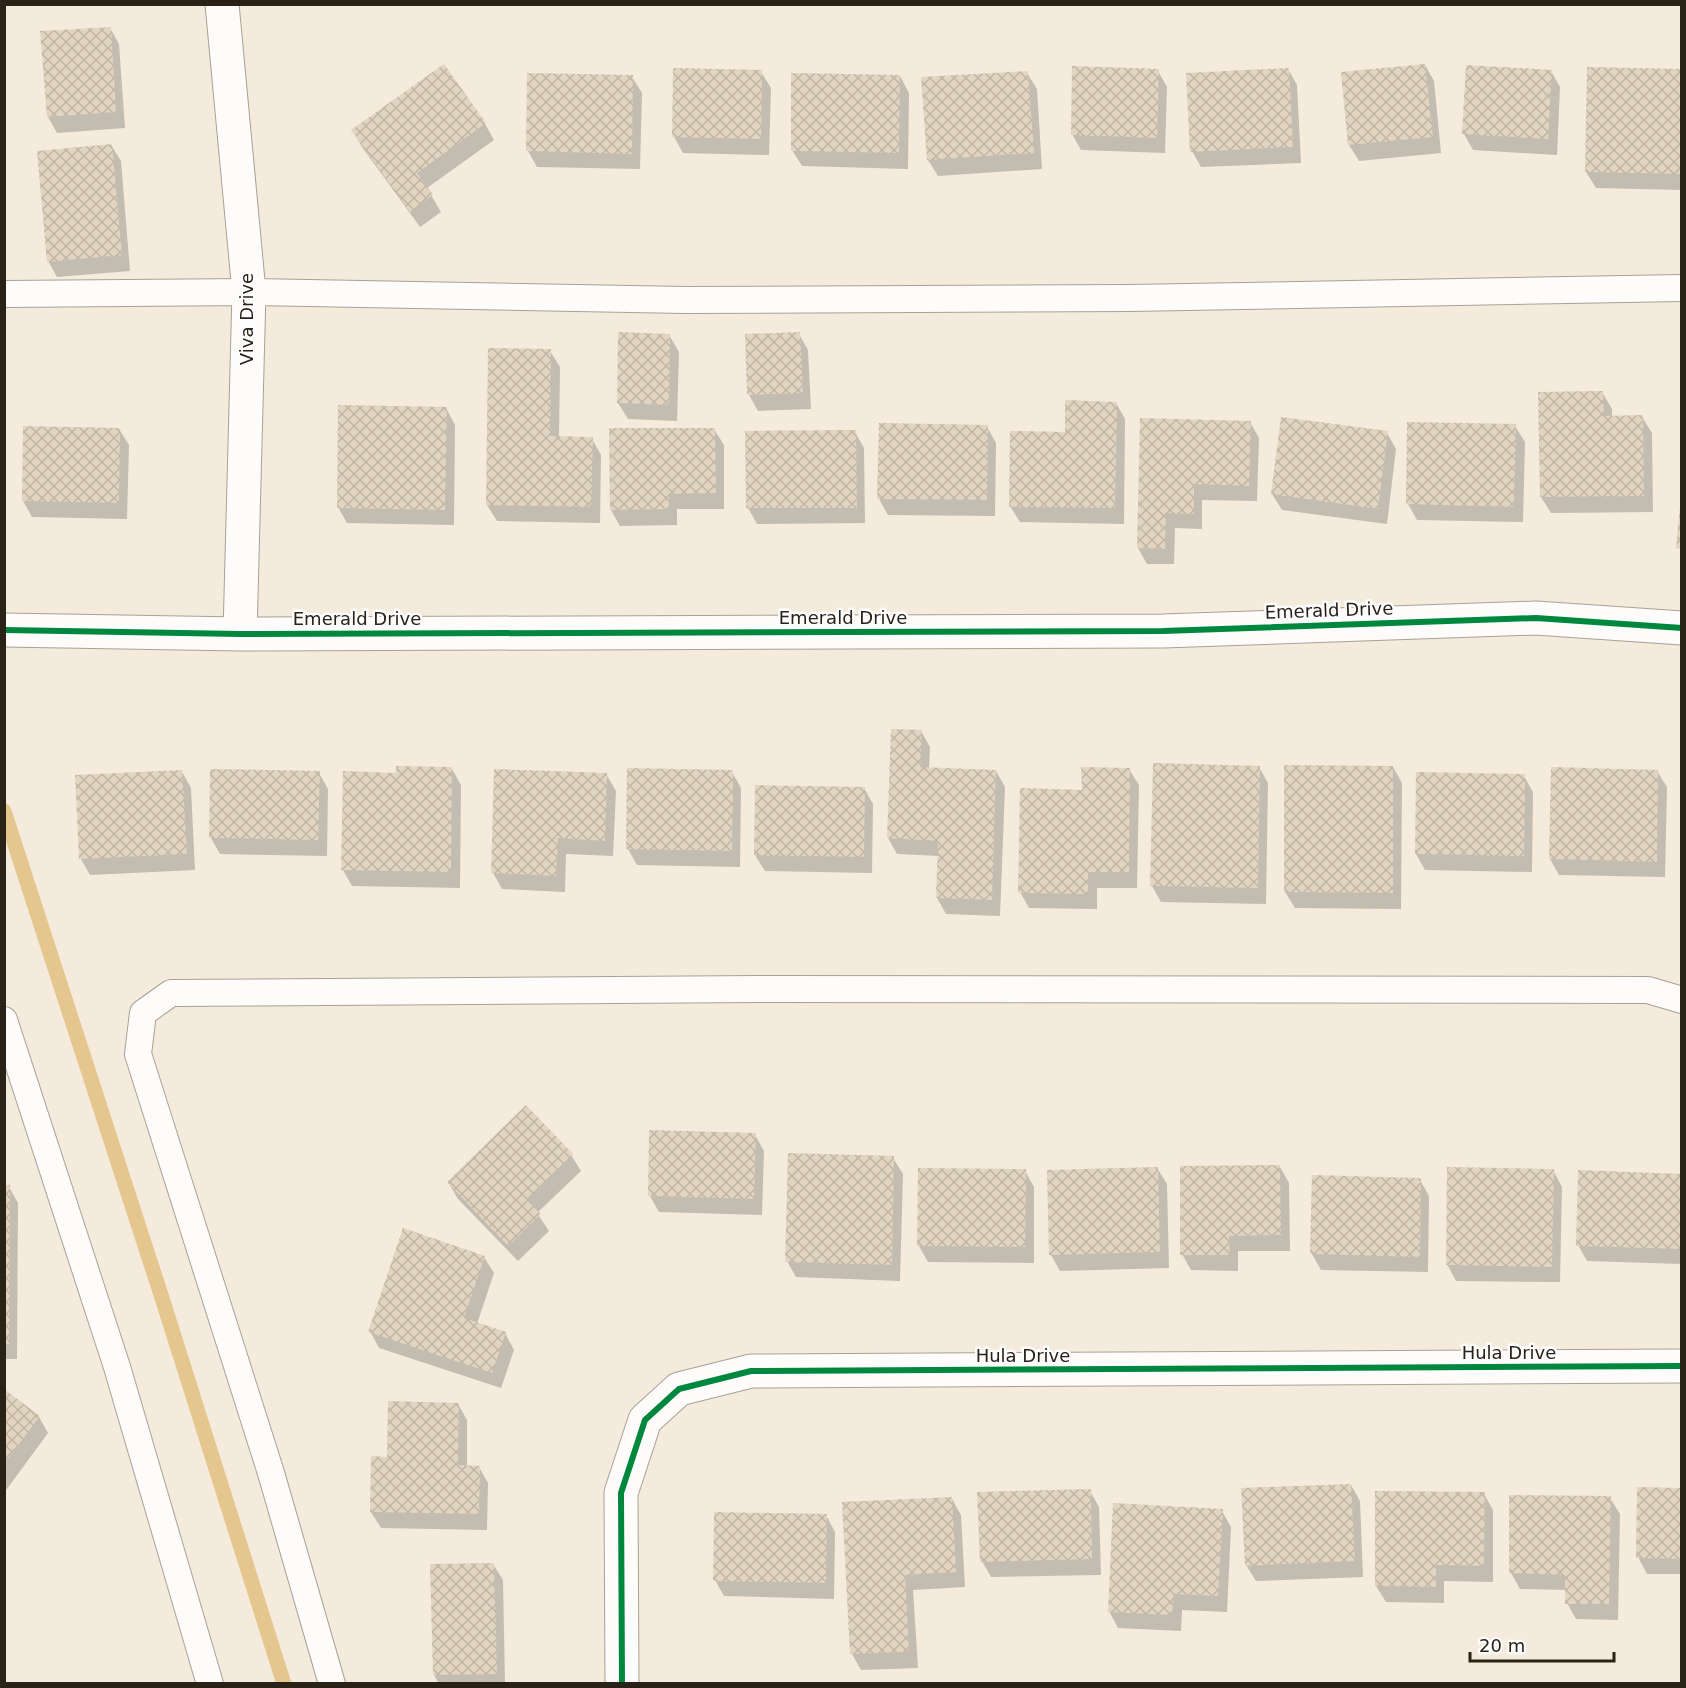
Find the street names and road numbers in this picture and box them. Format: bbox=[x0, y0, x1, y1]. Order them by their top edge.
street label: Viva Drive bbox=[236, 273, 257, 365]
street label: Emerald Drive bbox=[1264, 597, 1394, 623]
street label: Emerald Drive bbox=[779, 607, 907, 628]
street label: Emerald Drive bbox=[293, 608, 421, 629]
street label: Hula Drive bbox=[1462, 1342, 1556, 1363]
street label: Hula Drive bbox=[976, 1345, 1070, 1366]

